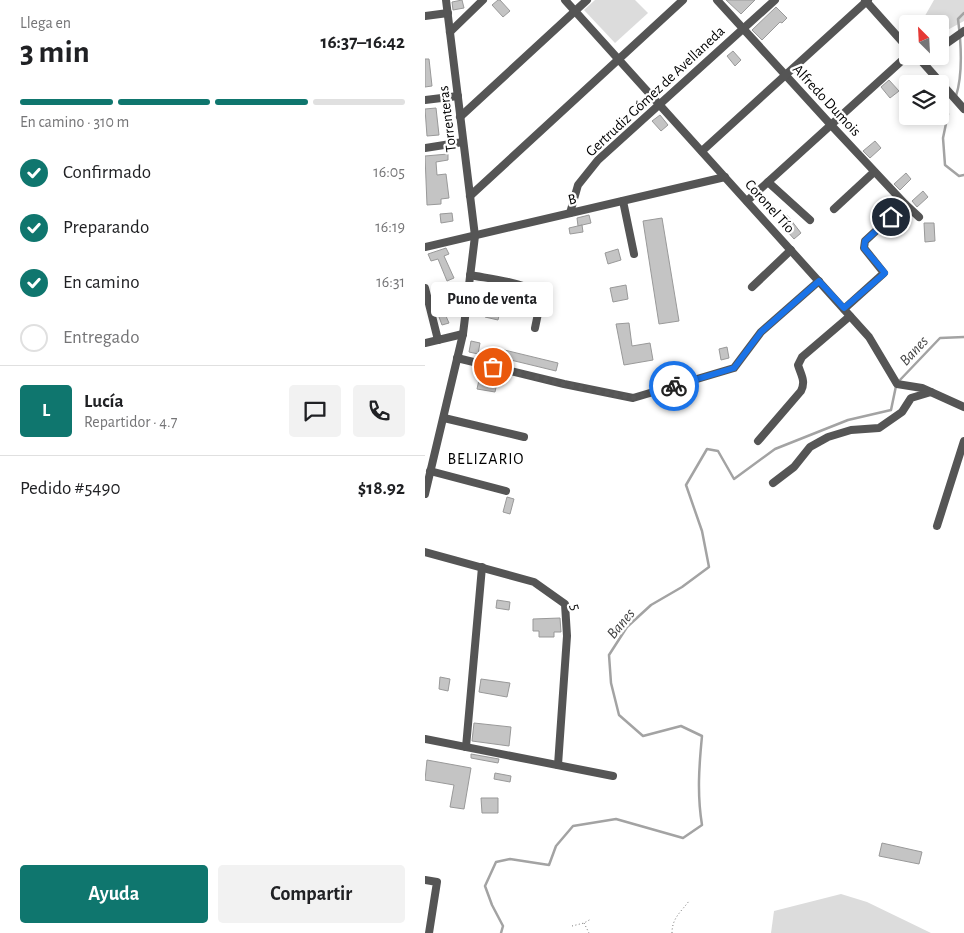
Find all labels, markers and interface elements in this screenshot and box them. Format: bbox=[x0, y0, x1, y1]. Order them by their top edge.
text: Llega en bbox=[20, 15, 71, 31]
north arrow bbox=[899, 15, 949, 65]
map controls bbox=[899, 15, 949, 125]
street label: Gertrudiz Gómez de Avellaneda bbox=[583, 23, 728, 159]
text: 16:37–16:42 bbox=[321, 33, 405, 52]
text: 3 min bbox=[20, 36, 90, 68]
street label: Alfredo Dumois bbox=[790, 62, 863, 139]
button: layers bbox=[899, 75, 949, 125]
street label: Torrenteras bbox=[436, 85, 459, 153]
text: En camino · 310 m bbox=[20, 114, 129, 130]
icon: check bbox=[20, 159, 48, 187]
text: Confirmado bbox=[63, 163, 151, 182]
text: 16:05 bbox=[373, 164, 405, 180]
street label: Coronel Tío bbox=[742, 177, 797, 236]
street label: B bbox=[566, 191, 578, 208]
pin bbox=[870, 196, 912, 238]
icon: home bbox=[877, 203, 905, 231]
icon: check bbox=[20, 214, 48, 242]
text: Preparando bbox=[63, 218, 149, 237]
text: 16:19 bbox=[375, 219, 405, 235]
icon: check bbox=[20, 269, 48, 297]
text: En camino bbox=[63, 273, 140, 292]
text: 16:31 bbox=[376, 274, 405, 290]
callout: Puno de venta bbox=[432, 282, 554, 317]
text: Puno de venta bbox=[447, 291, 537, 307]
text: Entregado bbox=[63, 328, 139, 347]
water label: Banes bbox=[896, 333, 931, 368]
pin bbox=[472, 346, 514, 388]
icon: bag bbox=[479, 353, 507, 381]
courier bbox=[649, 361, 699, 411]
icon: bike bbox=[660, 372, 688, 400]
button: chat bbox=[289, 385, 341, 437]
button: phone bbox=[353, 385, 405, 437]
text: Lucía bbox=[84, 392, 124, 411]
text: L bbox=[42, 401, 50, 420]
text: Repartidor · 4.7 bbox=[84, 414, 177, 430]
district label: BELIZARIO bbox=[447, 451, 525, 467]
text: Pedido #5490 bbox=[20, 479, 120, 498]
text: $18.92 bbox=[358, 479, 405, 498]
street label: 5 bbox=[567, 602, 584, 612]
water label: Banes bbox=[604, 606, 638, 642]
button: Ayuda bbox=[20, 865, 208, 923]
button: Compartir bbox=[218, 865, 405, 923]

